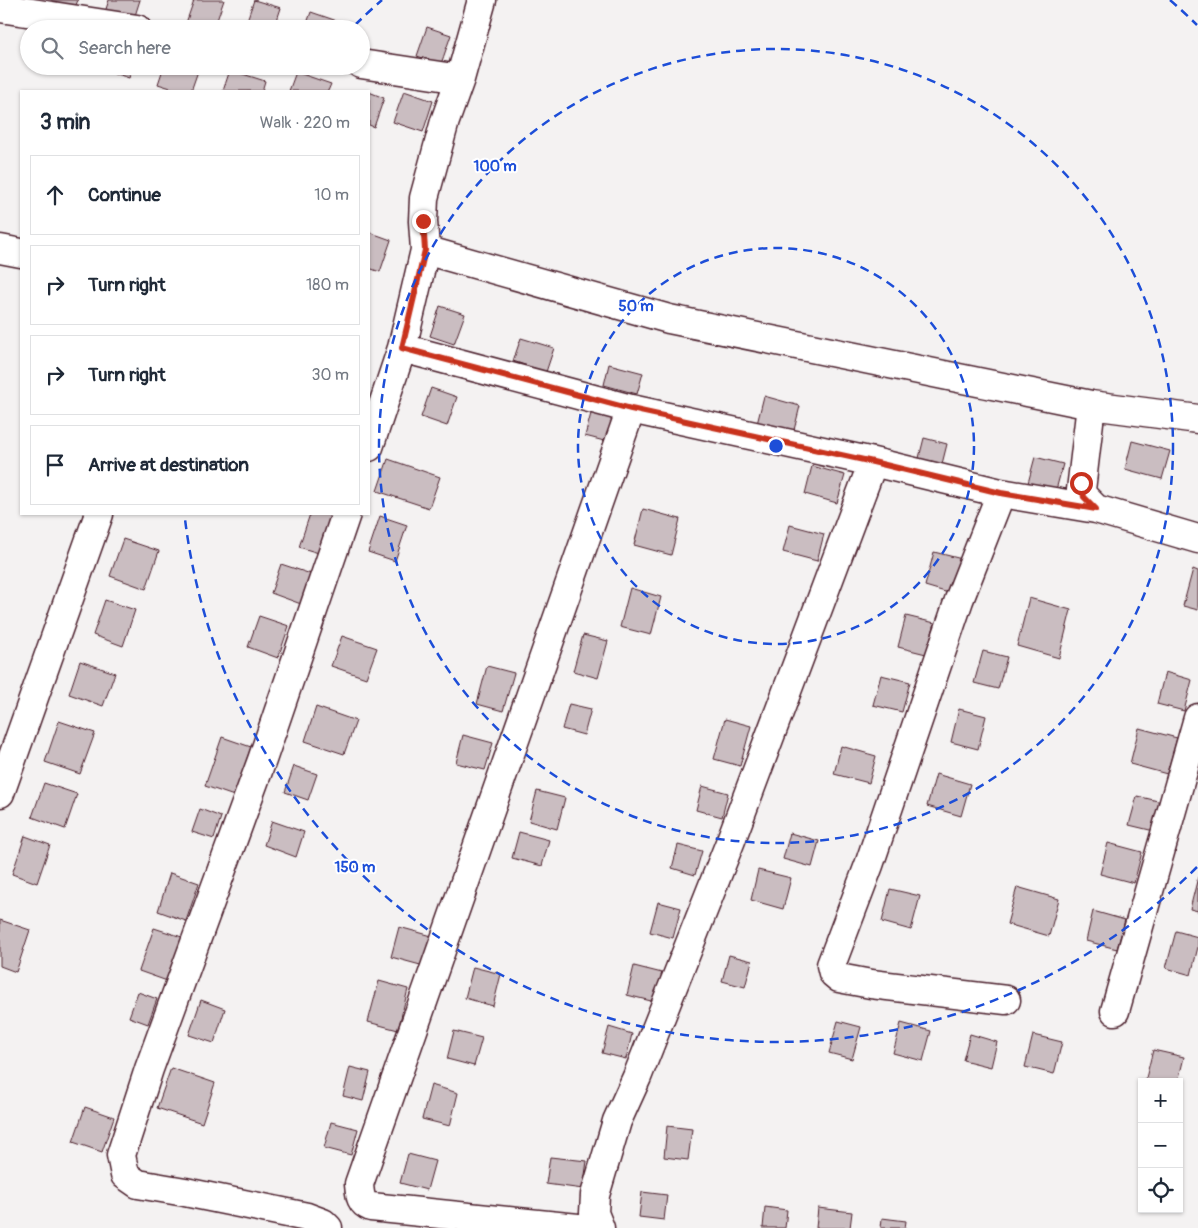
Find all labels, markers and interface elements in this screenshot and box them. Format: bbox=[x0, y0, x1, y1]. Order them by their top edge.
search box bbox=[20, 20, 370, 75]
icon: search bbox=[38, 34, 66, 62]
text: Search here bbox=[78, 36, 171, 60]
text: 3 min bbox=[40, 109, 90, 136]
text: Walk · 220 m bbox=[260, 113, 350, 133]
text: 100 m bbox=[474, 157, 516, 176]
icon: ahead bbox=[41, 181, 69, 209]
text: Continue bbox=[88, 183, 161, 207]
text: 10 m bbox=[314, 185, 349, 205]
route end bbox=[412, 210, 435, 233]
icon: right bbox=[41, 271, 69, 299]
text: Turn right bbox=[88, 273, 166, 297]
text: 180 m bbox=[306, 275, 349, 295]
text: 50 m bbox=[619, 297, 653, 316]
icon: right bbox=[41, 361, 69, 389]
text: Turn right bbox=[88, 363, 166, 387]
text: 30 m bbox=[311, 365, 349, 385]
centre of rings bbox=[767, 437, 785, 455]
icon: arrive bbox=[41, 451, 69, 479]
text: Arrive at destination bbox=[88, 453, 249, 477]
route start bbox=[1070, 472, 1093, 495]
text: 150 m bbox=[335, 858, 375, 877]
map controls bbox=[1138, 1078, 1183, 1213]
button: + bbox=[1138, 1078, 1183, 1123]
button: − bbox=[1138, 1123, 1183, 1168]
button: locate bbox=[1138, 1168, 1183, 1213]

